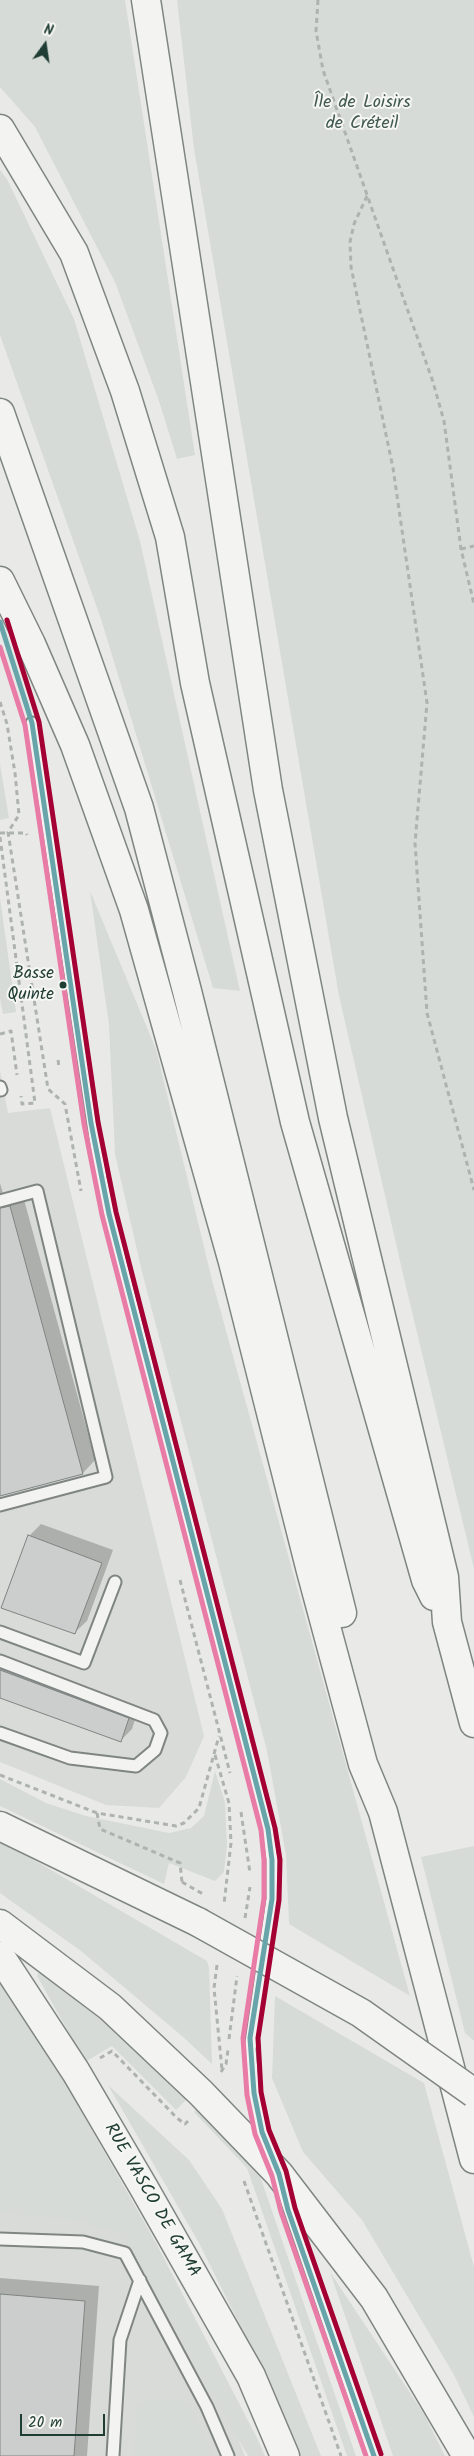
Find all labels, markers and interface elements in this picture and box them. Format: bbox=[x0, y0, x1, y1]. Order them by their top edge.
text: N bbox=[42, 19, 56, 42]
north arrow bbox=[20, 20, 70, 70]
park label: Île de Loisirs de Créteil bbox=[313, 93, 411, 136]
place label: Basse Quinte bbox=[8, 965, 54, 1005]
marker: Basse Quinte bbox=[58, 980, 68, 990]
street label: RUE VASCO DE GAMA bbox=[98, 2120, 204, 2282]
scale bar bbox=[22, 2404, 108, 2436]
text: 20 m bbox=[28, 2411, 62, 2435]

